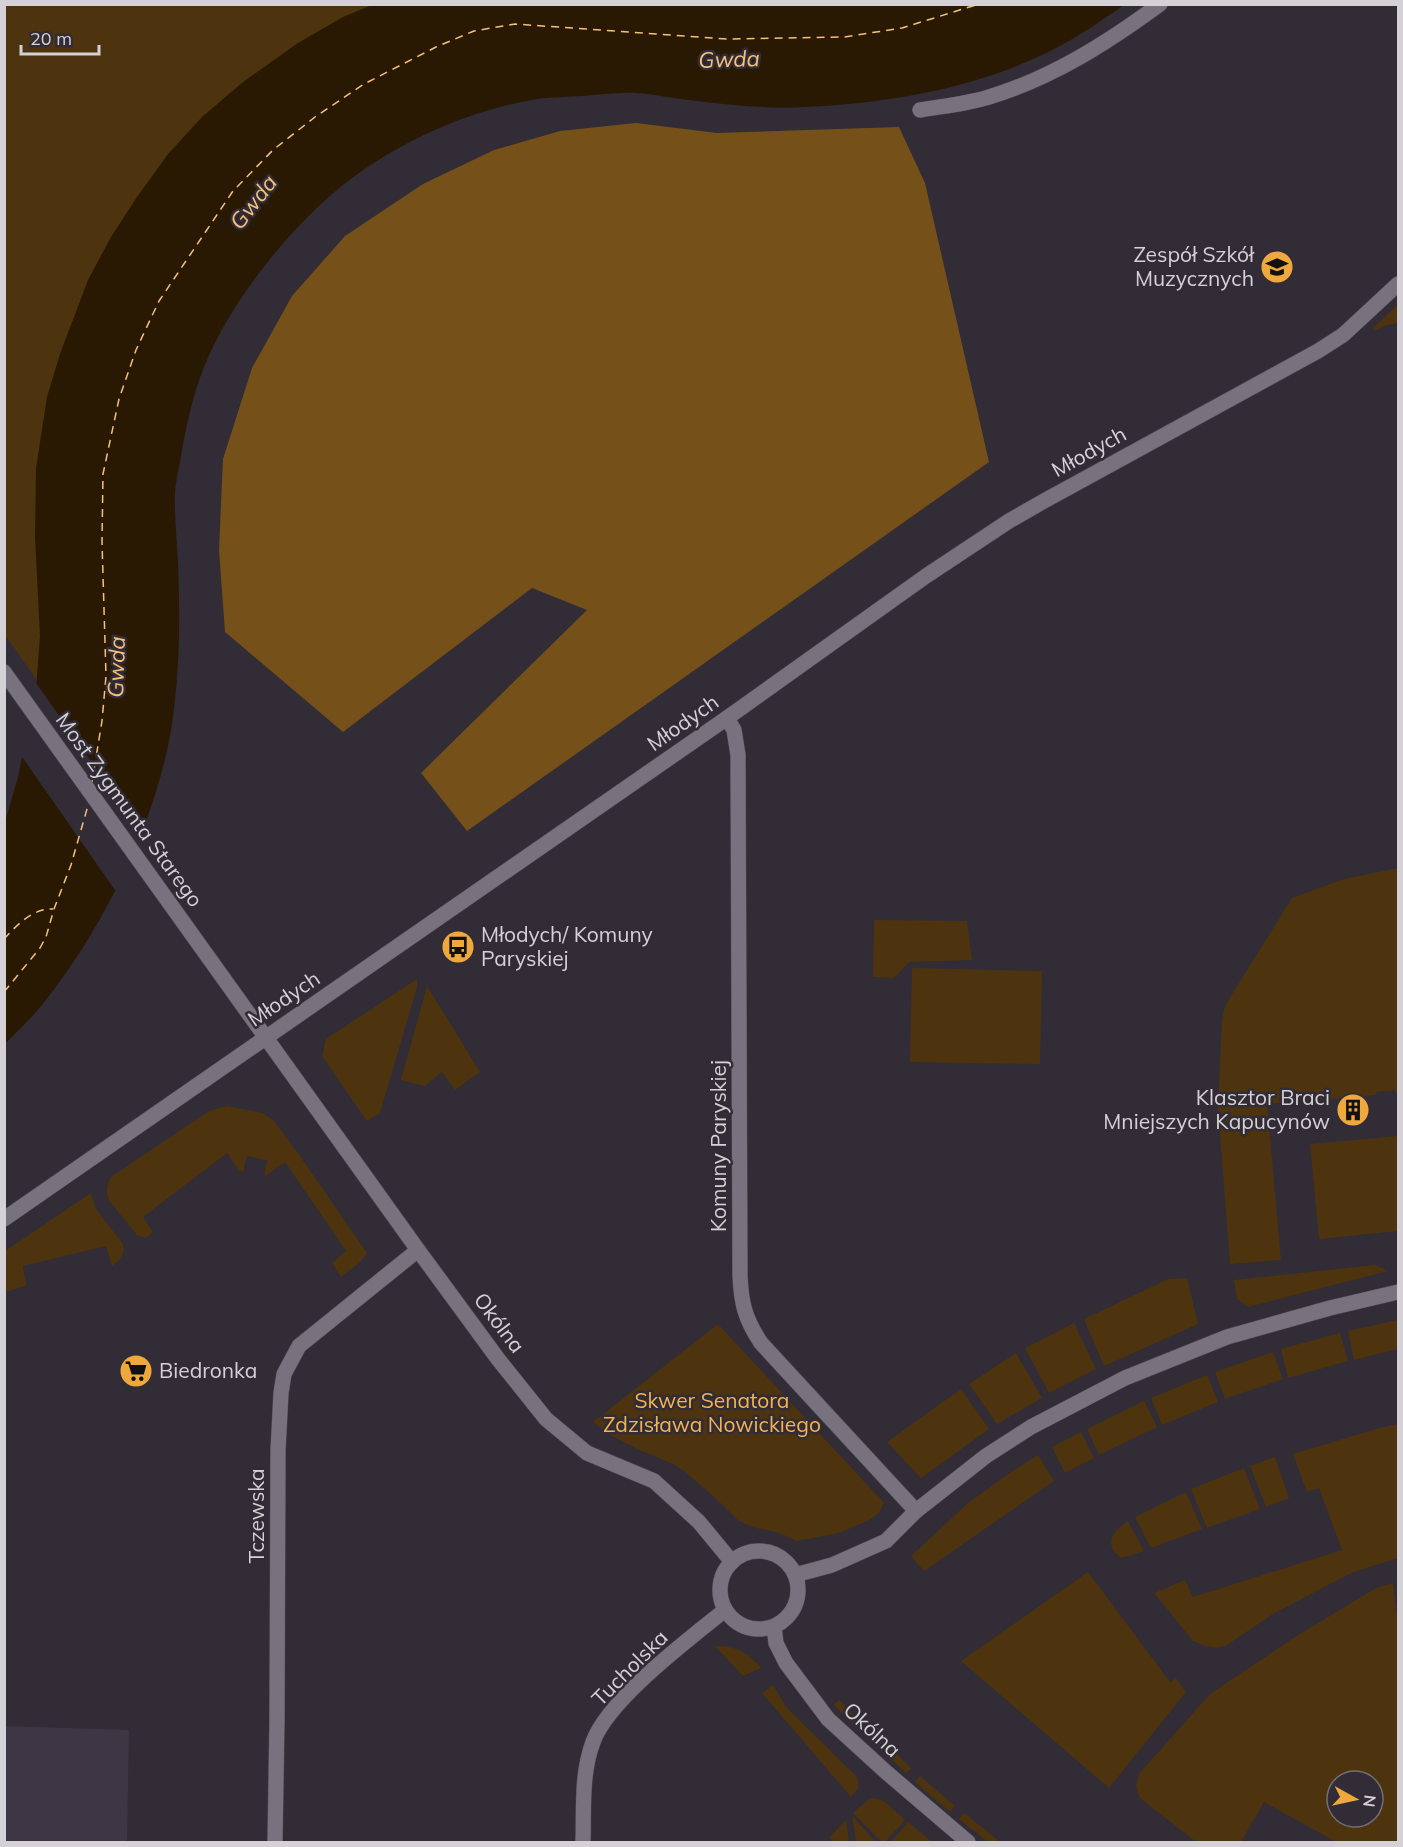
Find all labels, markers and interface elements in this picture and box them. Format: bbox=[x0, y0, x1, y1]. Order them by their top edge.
scale bar bbox=[21, 18, 99, 56]
text: 20 m bbox=[30, 27, 72, 50]
water label: Gwda bbox=[698, 44, 760, 74]
water label: Gwda bbox=[223, 169, 283, 235]
place label: Zespół Szkół Muzycznych bbox=[1133, 241, 1255, 291]
school or university icon: Zespół Szkół Muzycznych bbox=[1259, 249, 1295, 285]
street label: Młodych bbox=[1047, 420, 1130, 482]
water label: Gwda bbox=[101, 636, 131, 698]
street label: Młodych bbox=[642, 688, 723, 756]
street label: Most Zygmunta Starego bbox=[51, 707, 209, 912]
place label: Młodych/ Komuny Paryskiej bbox=[481, 921, 653, 971]
bus stop icon: Młodych/ Komuny Paryskiej bbox=[440, 929, 476, 965]
street label: Młodych bbox=[242, 965, 324, 1032]
street label: Komuny Paryskiej bbox=[705, 1060, 731, 1232]
place label: Klasztor Braci Mniejszych Kapucynów bbox=[1103, 1084, 1330, 1134]
building icon: Klasztor Braci Mniejszych Kapucynów bbox=[1335, 1092, 1371, 1128]
street label: Okólna bbox=[469, 1287, 531, 1358]
supermarket icon: Biedronka bbox=[118, 1353, 154, 1389]
place label: Biedronka bbox=[159, 1357, 257, 1383]
park label: Skwer Senatora Zdzisława Nowickiego bbox=[603, 1387, 821, 1437]
street label: Tczewska bbox=[243, 1468, 269, 1564]
street label: Tucholska bbox=[586, 1624, 673, 1711]
street label: Okólna bbox=[839, 1696, 907, 1762]
north arrow bbox=[1325, 1769, 1385, 1829]
text: N bbox=[1359, 1794, 1381, 1808]

